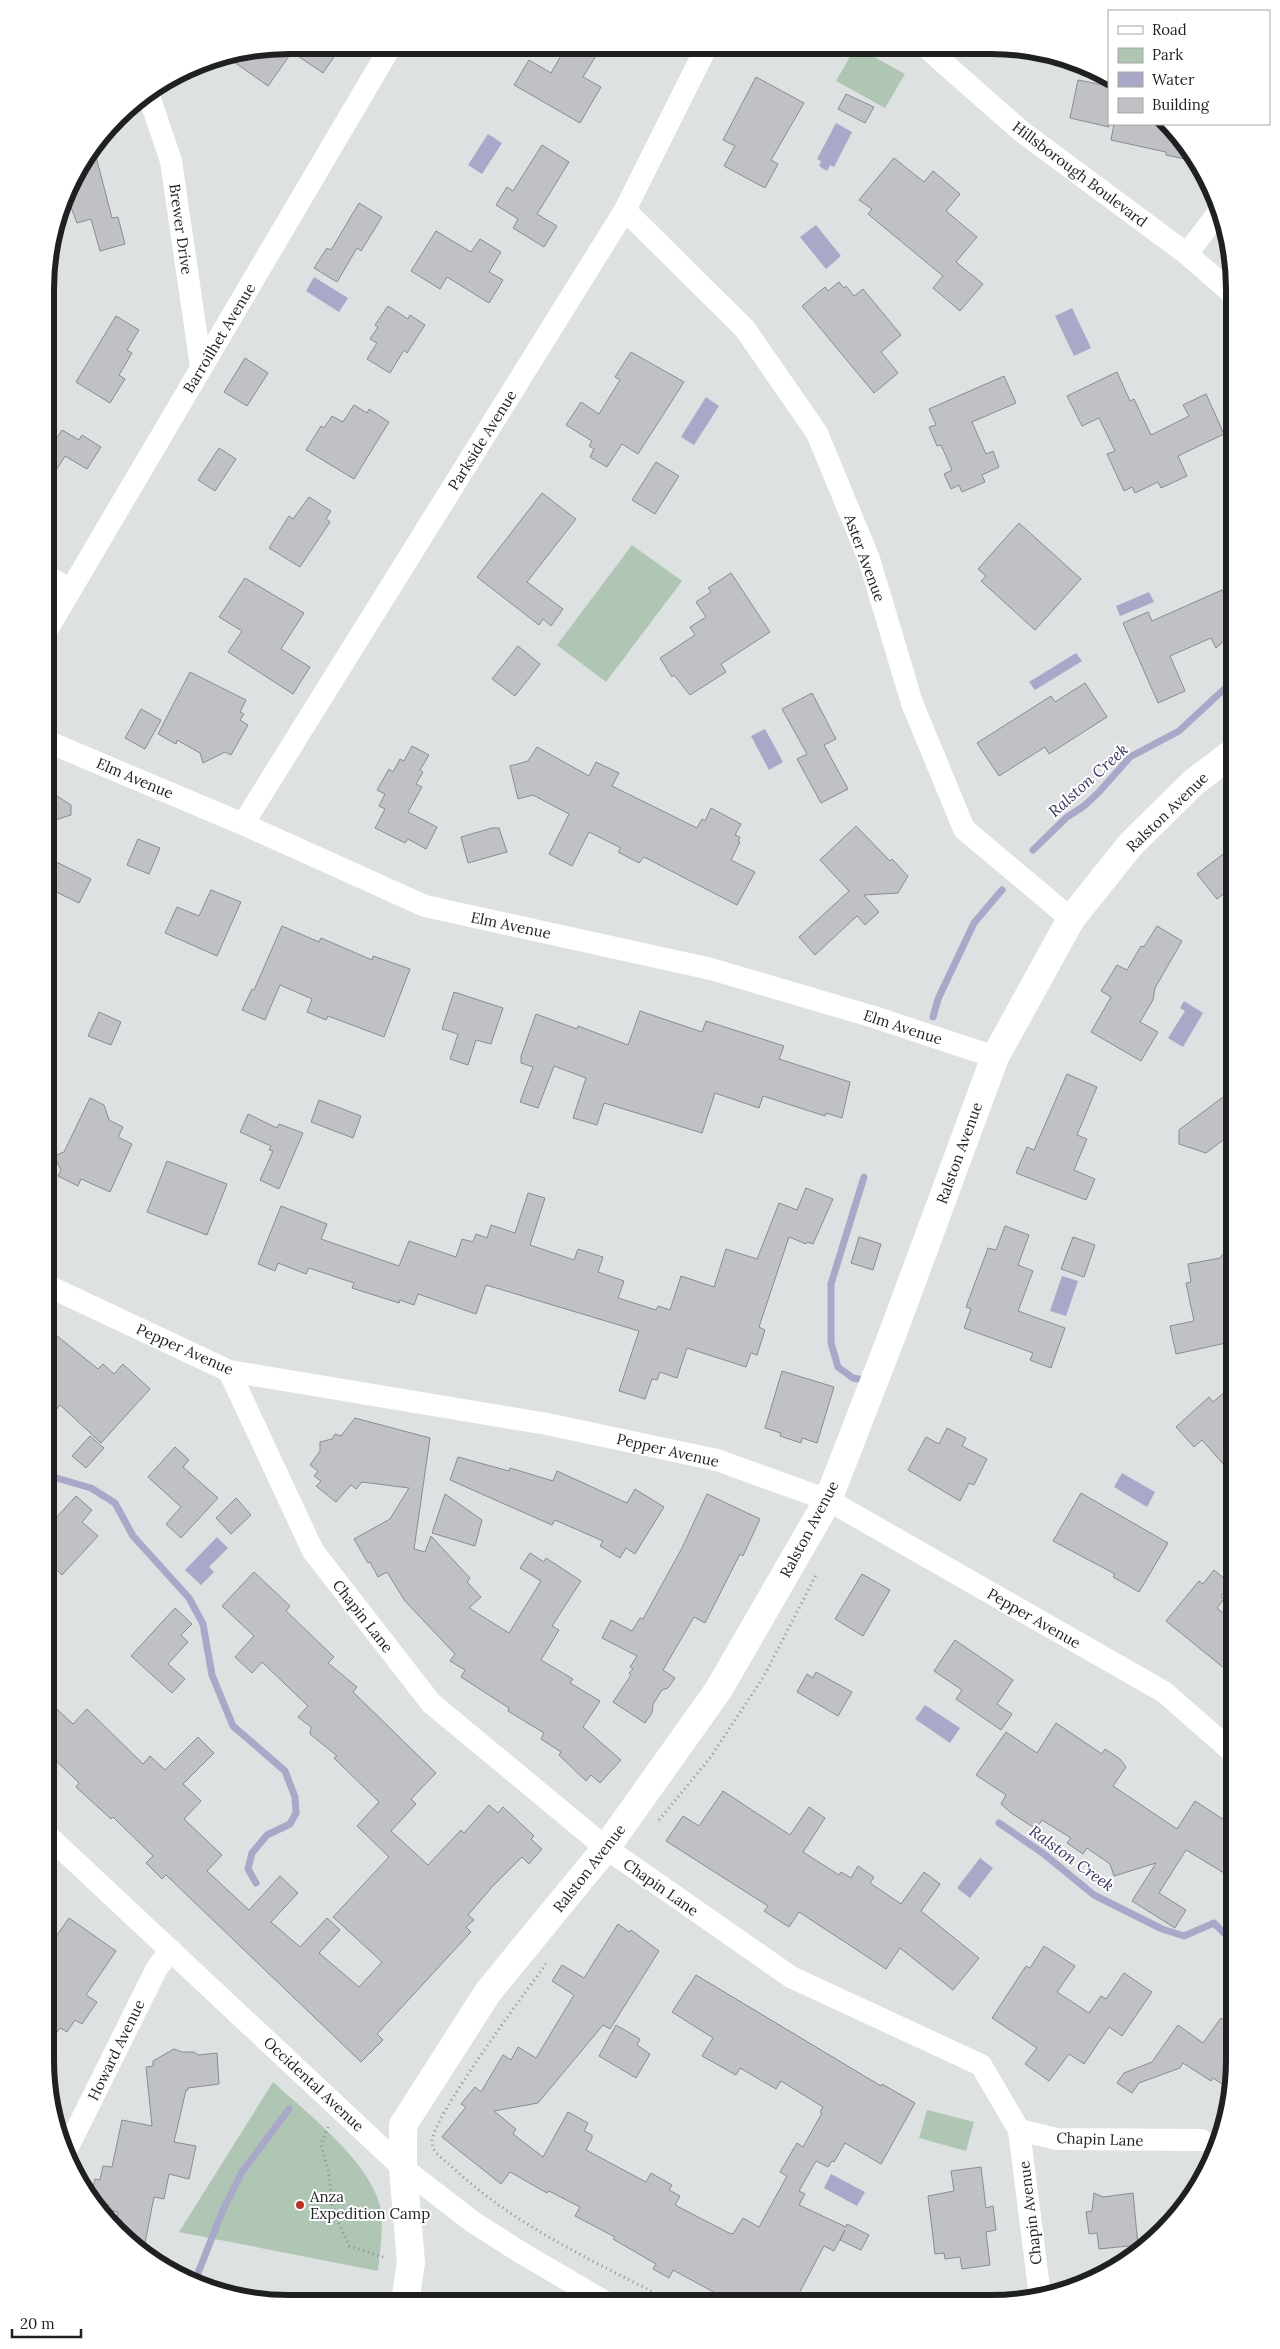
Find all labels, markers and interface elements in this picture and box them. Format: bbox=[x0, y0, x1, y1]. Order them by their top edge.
legend bbox=[1108, 10, 1270, 125]
text: Road bbox=[1152, 20, 1187, 39]
text: Park bbox=[1152, 45, 1183, 64]
text: Water bbox=[1152, 70, 1195, 89]
text: Building bbox=[1152, 95, 1210, 114]
street label: Hillsborough Boulevard bbox=[1009, 117, 1151, 231]
street label: Brewer Drive bbox=[165, 182, 197, 276]
street label: Barroilhet Avenue bbox=[179, 280, 259, 396]
street label: Parkside Avenue bbox=[444, 386, 520, 494]
street label: Aster Avenue bbox=[840, 511, 890, 604]
water label: Ralston Creek bbox=[1044, 739, 1132, 821]
street label: Elm Avenue bbox=[94, 753, 176, 803]
street label: Ralston Avenue bbox=[1122, 768, 1212, 856]
street label: Elm Avenue bbox=[469, 907, 553, 943]
street label: Elm Avenue bbox=[861, 1005, 945, 1049]
street label: Ralston Avenue bbox=[932, 1100, 986, 1206]
street label: Pepper Avenue bbox=[133, 1319, 237, 1379]
street label: Pepper Avenue bbox=[615, 1429, 721, 1471]
street label: Ralston Avenue bbox=[776, 1477, 842, 1581]
street label: Chapin Lane bbox=[329, 1576, 397, 1656]
street label: Pepper Avenue bbox=[984, 1584, 1084, 1652]
street label: Ralston Avenue bbox=[549, 1820, 629, 1916]
water label: Ralston Creek bbox=[1026, 1821, 1118, 1895]
street label: Chapin Lane bbox=[620, 1854, 702, 1920]
street label: Howard Avenue bbox=[83, 1996, 149, 2104]
street label: Occidental Avenue bbox=[260, 2033, 368, 2135]
street label: Chapin Lane bbox=[1056, 2128, 1144, 2150]
street label: Chapin Avenue bbox=[1014, 2160, 1046, 2266]
place label: Anza Expedition Camp bbox=[309, 2187, 430, 2223]
marker: Anza Expedition Camp bbox=[294, 2199, 306, 2211]
scale bar bbox=[12, 2306, 81, 2338]
text: 20 m bbox=[20, 2314, 55, 2333]

